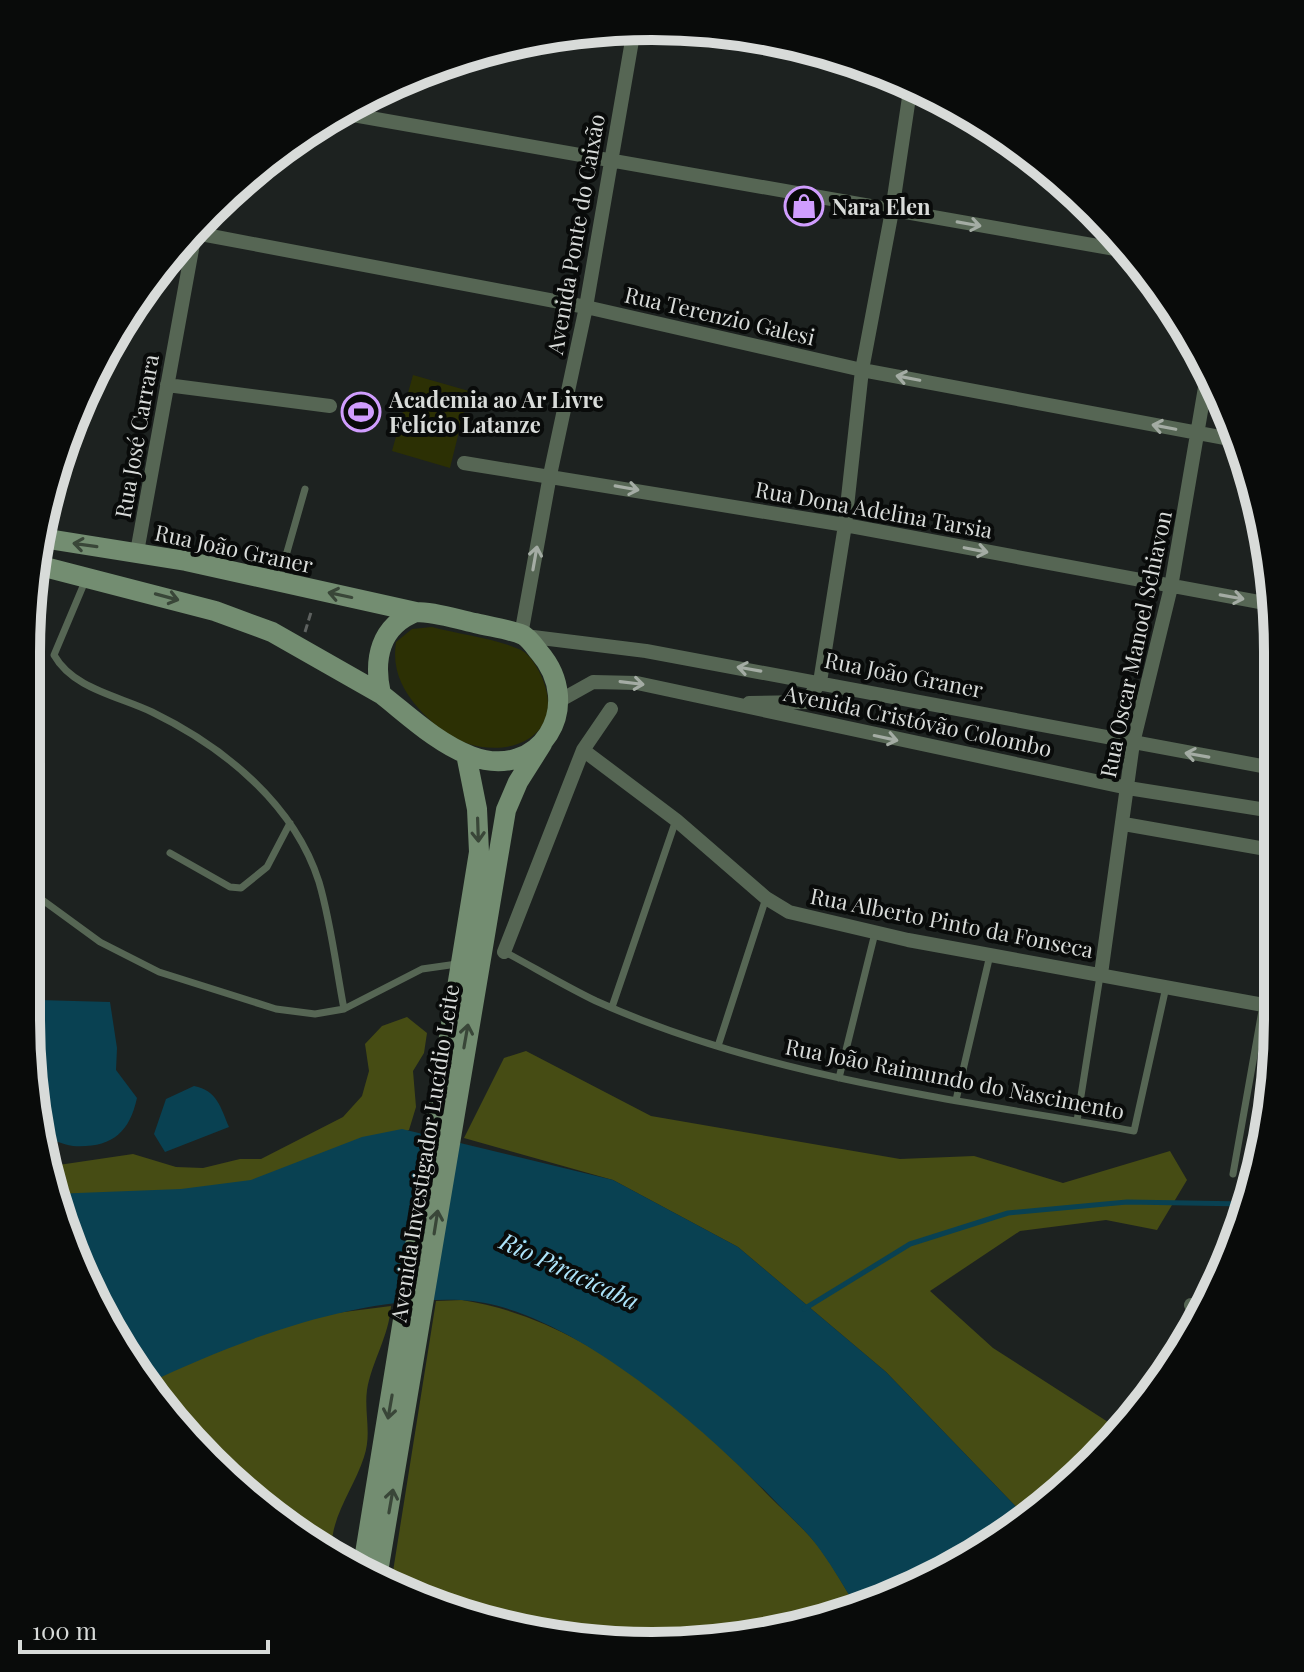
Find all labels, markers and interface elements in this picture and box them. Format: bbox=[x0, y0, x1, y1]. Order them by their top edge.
street label: Avenida Ponte do Caixão bbox=[539, 111, 611, 358]
shop icon: Nara Elen bbox=[783, 185, 825, 227]
place label: Nara Elen bbox=[832, 191, 931, 221]
one-way arrow bbox=[956, 217, 981, 232]
street label: Rua Terenzio Galesi bbox=[622, 279, 818, 351]
street label: Rua José Carrara bbox=[107, 352, 165, 520]
one-way arrow bbox=[896, 370, 922, 385]
place label: Academia ao Ar Livre Felício Latanze bbox=[388, 384, 604, 439]
sports icon: Academia ao Ar Livre Felício Latanze bbox=[340, 391, 382, 433]
one-way arrow bbox=[1152, 419, 1177, 434]
street label: Rua Dona Adelina Tarsia bbox=[753, 473, 995, 545]
one-way arrow bbox=[613, 481, 639, 496]
street label: Rua Oscar Manoel Schiavon bbox=[1092, 508, 1178, 780]
street label: Rua João Graner bbox=[152, 517, 316, 579]
one-way arrow bbox=[73, 537, 98, 552]
one-way arrow bbox=[963, 544, 989, 559]
one-way arrow bbox=[528, 546, 543, 571]
one-way arrow bbox=[327, 587, 353, 602]
one-way arrow bbox=[153, 591, 179, 606]
one-way arrow bbox=[1219, 591, 1244, 606]
street label: Rua João Graner bbox=[822, 644, 986, 704]
one-way arrow bbox=[737, 661, 762, 676]
one-way arrow bbox=[619, 676, 644, 691]
street label: Avenida Cristóvão Colombo bbox=[780, 677, 1055, 763]
one-way arrow bbox=[873, 731, 898, 746]
one-way arrow bbox=[1184, 746, 1210, 761]
one-way arrow bbox=[470, 816, 485, 843]
street label: Rua Alberto Pinto da Fonseca bbox=[808, 880, 1096, 964]
street label: Avenida Investigador Lucídio Leite bbox=[382, 982, 466, 1325]
one-way arrow bbox=[459, 1024, 474, 1049]
street label: Rua João Raimundo do Nascimento bbox=[783, 1030, 1127, 1126]
one-way arrow bbox=[429, 1209, 444, 1235]
water label: Rio Piracicaba bbox=[494, 1223, 645, 1316]
one-way arrow bbox=[382, 1394, 397, 1419]
one-way arrow bbox=[385, 1489, 400, 1514]
scale bar bbox=[20, 1604, 268, 1654]
text: 100 m bbox=[32, 1614, 97, 1646]

